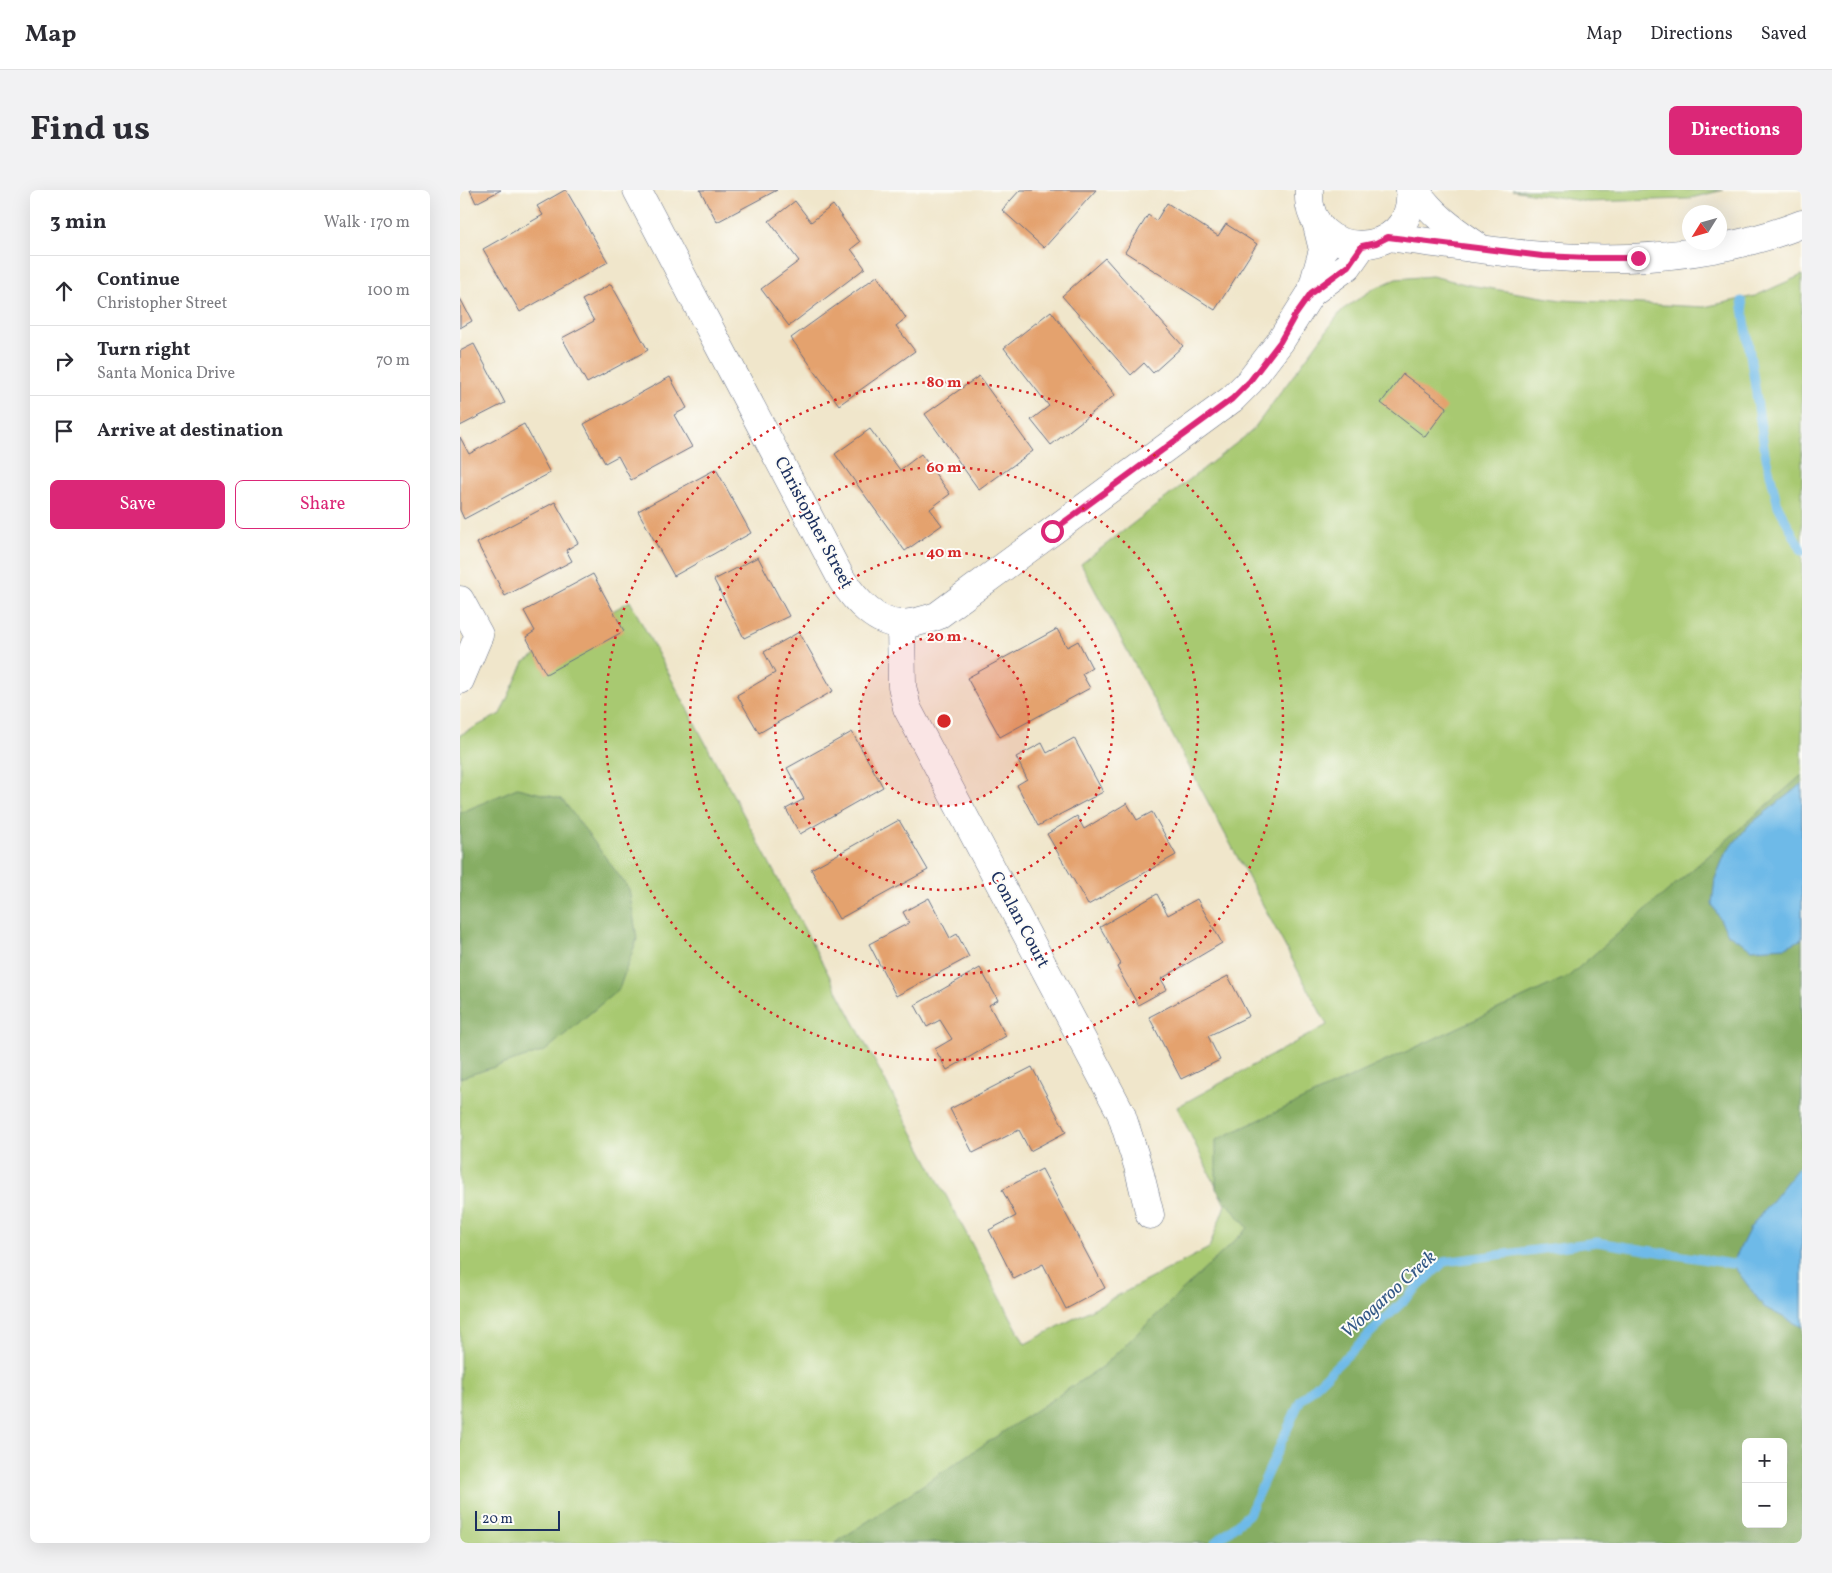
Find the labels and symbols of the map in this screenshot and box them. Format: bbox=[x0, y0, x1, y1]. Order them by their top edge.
north arrow bbox=[1682, 205, 1727, 250]
route end bbox=[1627, 247, 1650, 270]
text: 80 m bbox=[927, 373, 962, 394]
street label: Christopher Street bbox=[768, 452, 858, 594]
text: 60 m bbox=[927, 458, 962, 479]
route start bbox=[1041, 520, 1064, 543]
text: 40 m bbox=[926, 543, 962, 564]
text: 20 m bbox=[927, 627, 962, 648]
centre of rings bbox=[935, 712, 953, 730]
street label: Conlan Court bbox=[983, 867, 1055, 973]
water label: Woogaroo Creek bbox=[1336, 1245, 1443, 1345]
scale bar bbox=[475, 1508, 560, 1531]

